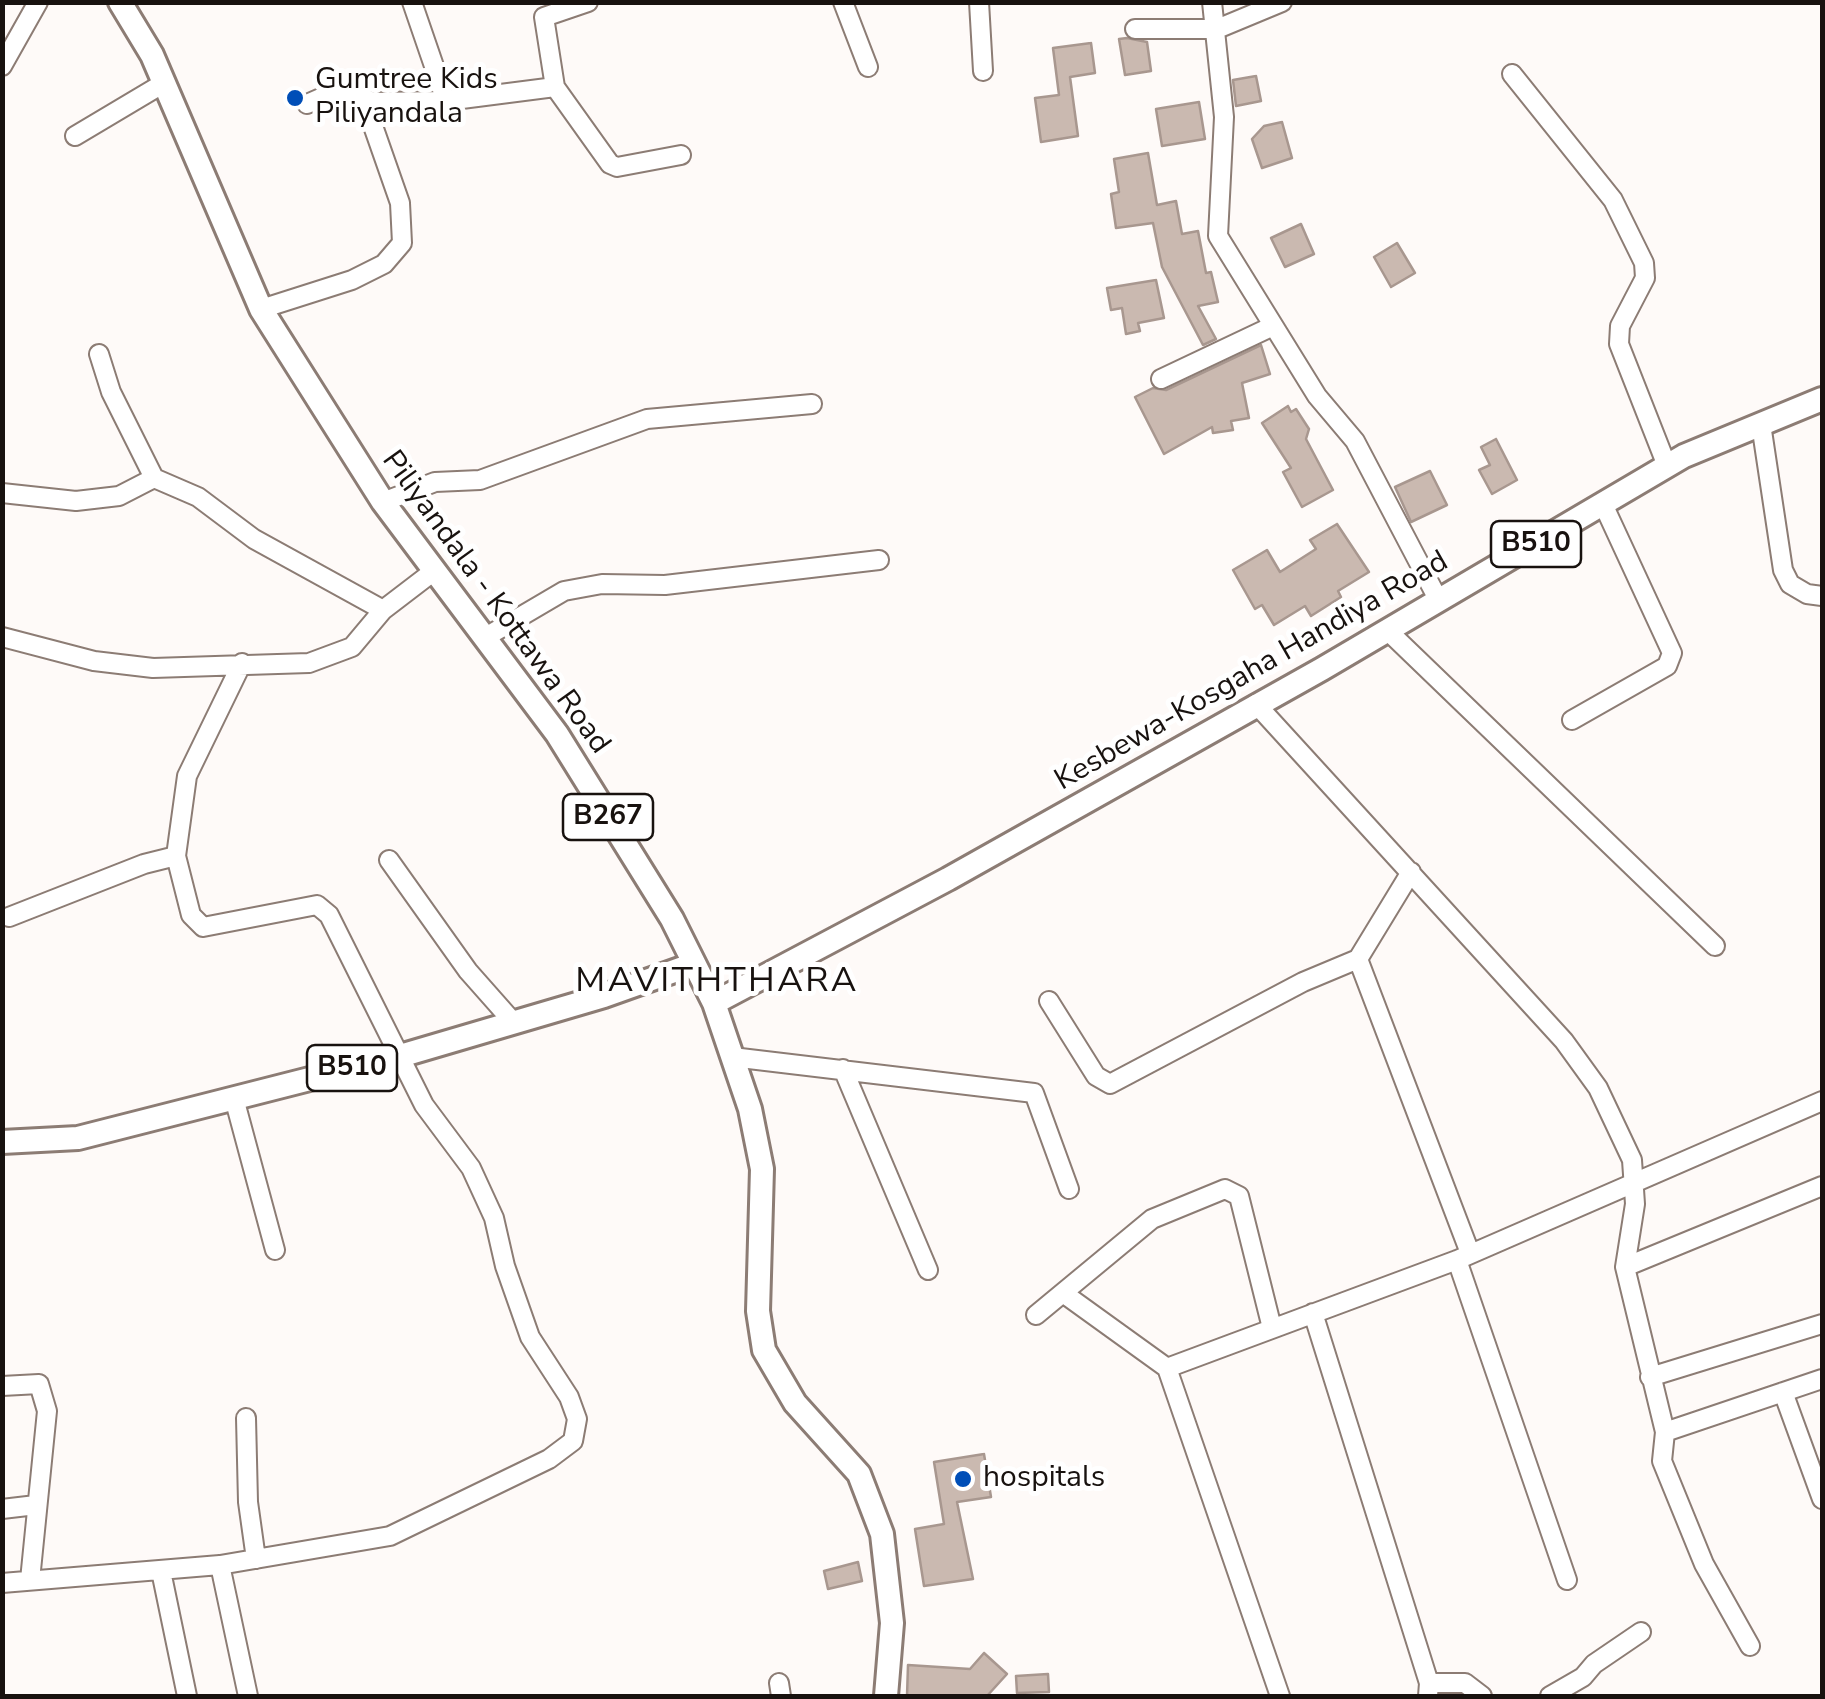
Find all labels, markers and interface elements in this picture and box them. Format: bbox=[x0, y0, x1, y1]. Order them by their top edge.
place label: Gumtree Kids Piliyandala bbox=[315, 63, 498, 134]
marker: Gumtree Kids Piliyandala bbox=[284, 87, 306, 109]
street label: Piliyandala - Kottawa Road bbox=[373, 444, 617, 762]
road number: B510 bbox=[1491, 521, 1581, 567]
street label: Kesbewa-Kosgaha Handiya Road bbox=[1049, 544, 1455, 800]
road number: B267 bbox=[563, 794, 653, 840]
district label: MAVITHTHARA bbox=[575, 962, 859, 1004]
road number: B510 bbox=[307, 1045, 397, 1091]
place label: hospitals bbox=[983, 1461, 1105, 1497]
marker: hospitals bbox=[952, 1468, 974, 1490]

